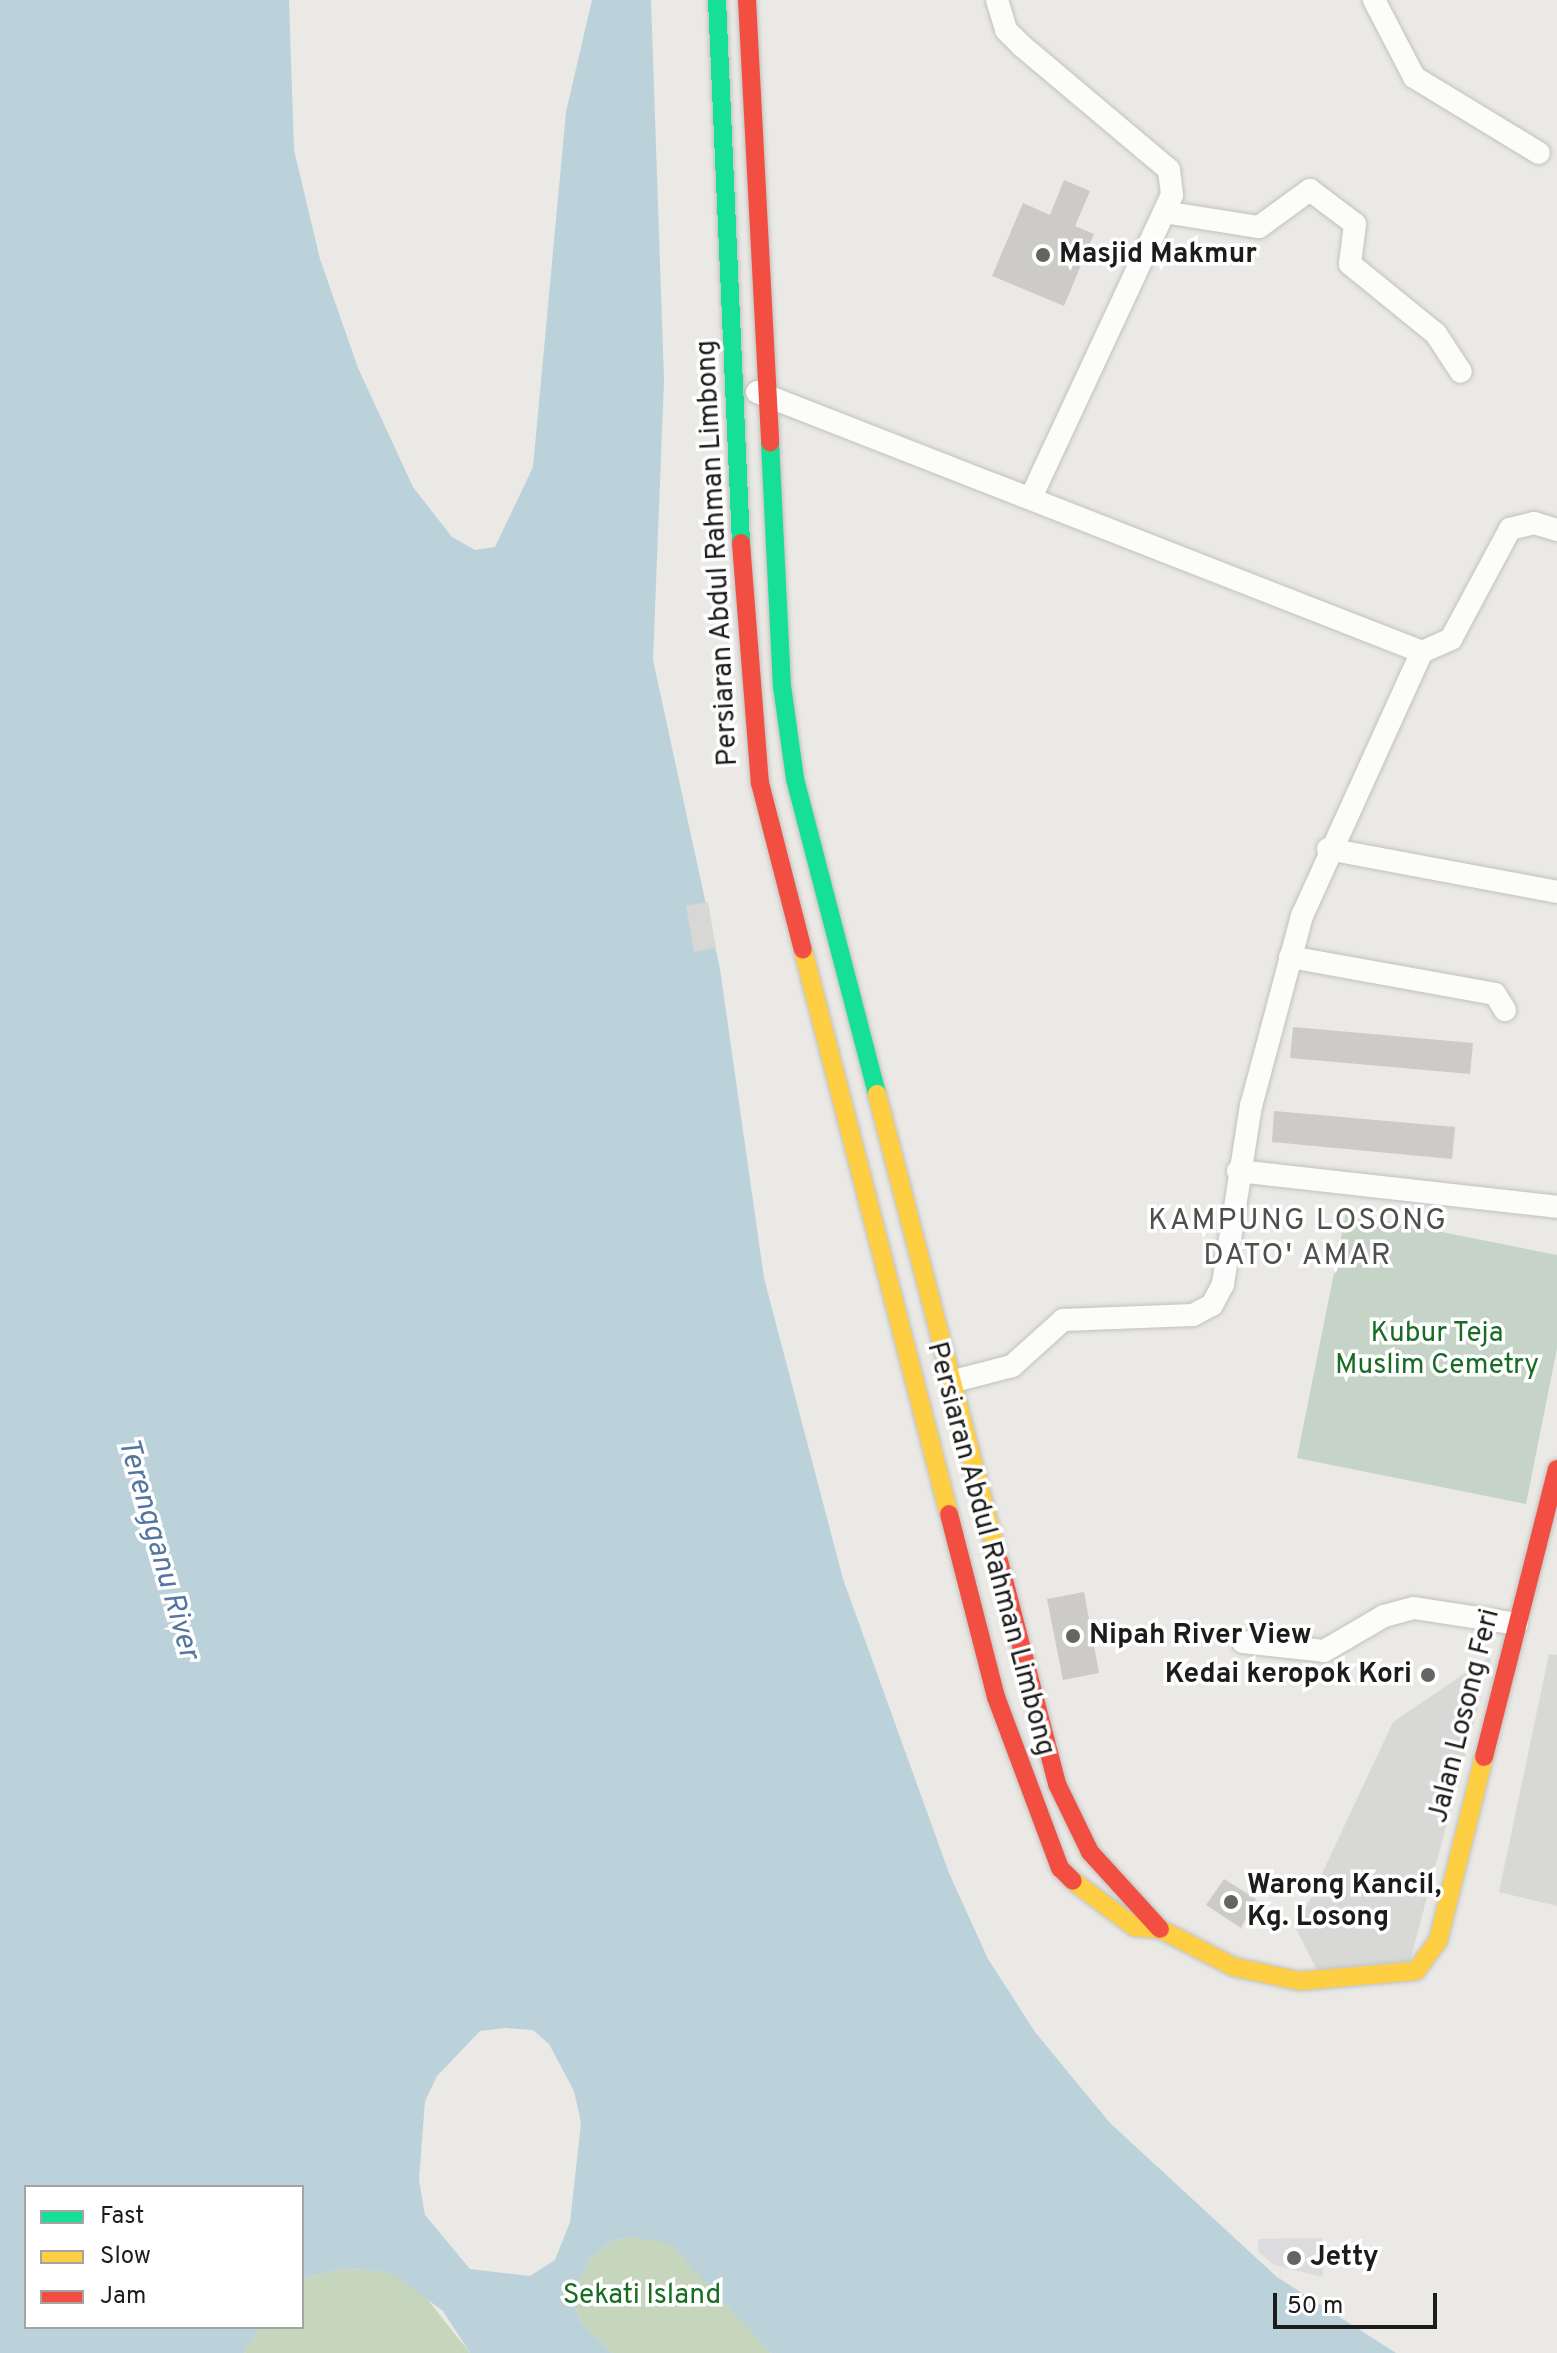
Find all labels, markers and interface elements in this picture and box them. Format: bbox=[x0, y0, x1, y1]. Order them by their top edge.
place label: Masjid Makmur bbox=[1059, 238, 1257, 272]
marker: Masjid Makmur bbox=[1034, 246, 1052, 264]
street label: Persiaran Abdul Rahman Limbong bbox=[690, 338, 746, 768]
district label: KAMPUNG LOSONG DATO' AMAR bbox=[1148, 1204, 1448, 1274]
park label: Kubur Teja Muslim Cemetry bbox=[1335, 1317, 1539, 1383]
street label: Persiaran Abdul Rahman Limbong bbox=[918, 1338, 1062, 1760]
water label: Terengganu River bbox=[108, 1434, 206, 1664]
street label: Jalan Losong Feri bbox=[1422, 1606, 1508, 1826]
place label: Nipah River View bbox=[1089, 1619, 1313, 1653]
marker: Nipah River View bbox=[1064, 1627, 1082, 1645]
place label: Kedai keropok Kori bbox=[1165, 1658, 1412, 1692]
marker: Kedai keropok Kori bbox=[1419, 1666, 1437, 1684]
place label: Warong Kancil, Kg. Losong bbox=[1247, 1869, 1441, 1935]
marker: Warong Kancil, Kg. Losong bbox=[1222, 1893, 1240, 1911]
legend bbox=[24, 2185, 304, 2329]
text: Fast bbox=[100, 2202, 144, 2232]
place label: Jetty bbox=[1310, 2241, 1379, 2275]
text: Slow bbox=[100, 2242, 151, 2272]
marker: Jetty bbox=[1285, 2249, 1303, 2267]
scale bar bbox=[1277, 2277, 1441, 2327]
park label: Sekati Island bbox=[563, 2279, 721, 2313]
text: Jam bbox=[100, 2282, 146, 2312]
text: 50 m bbox=[1287, 2292, 1343, 2322]

